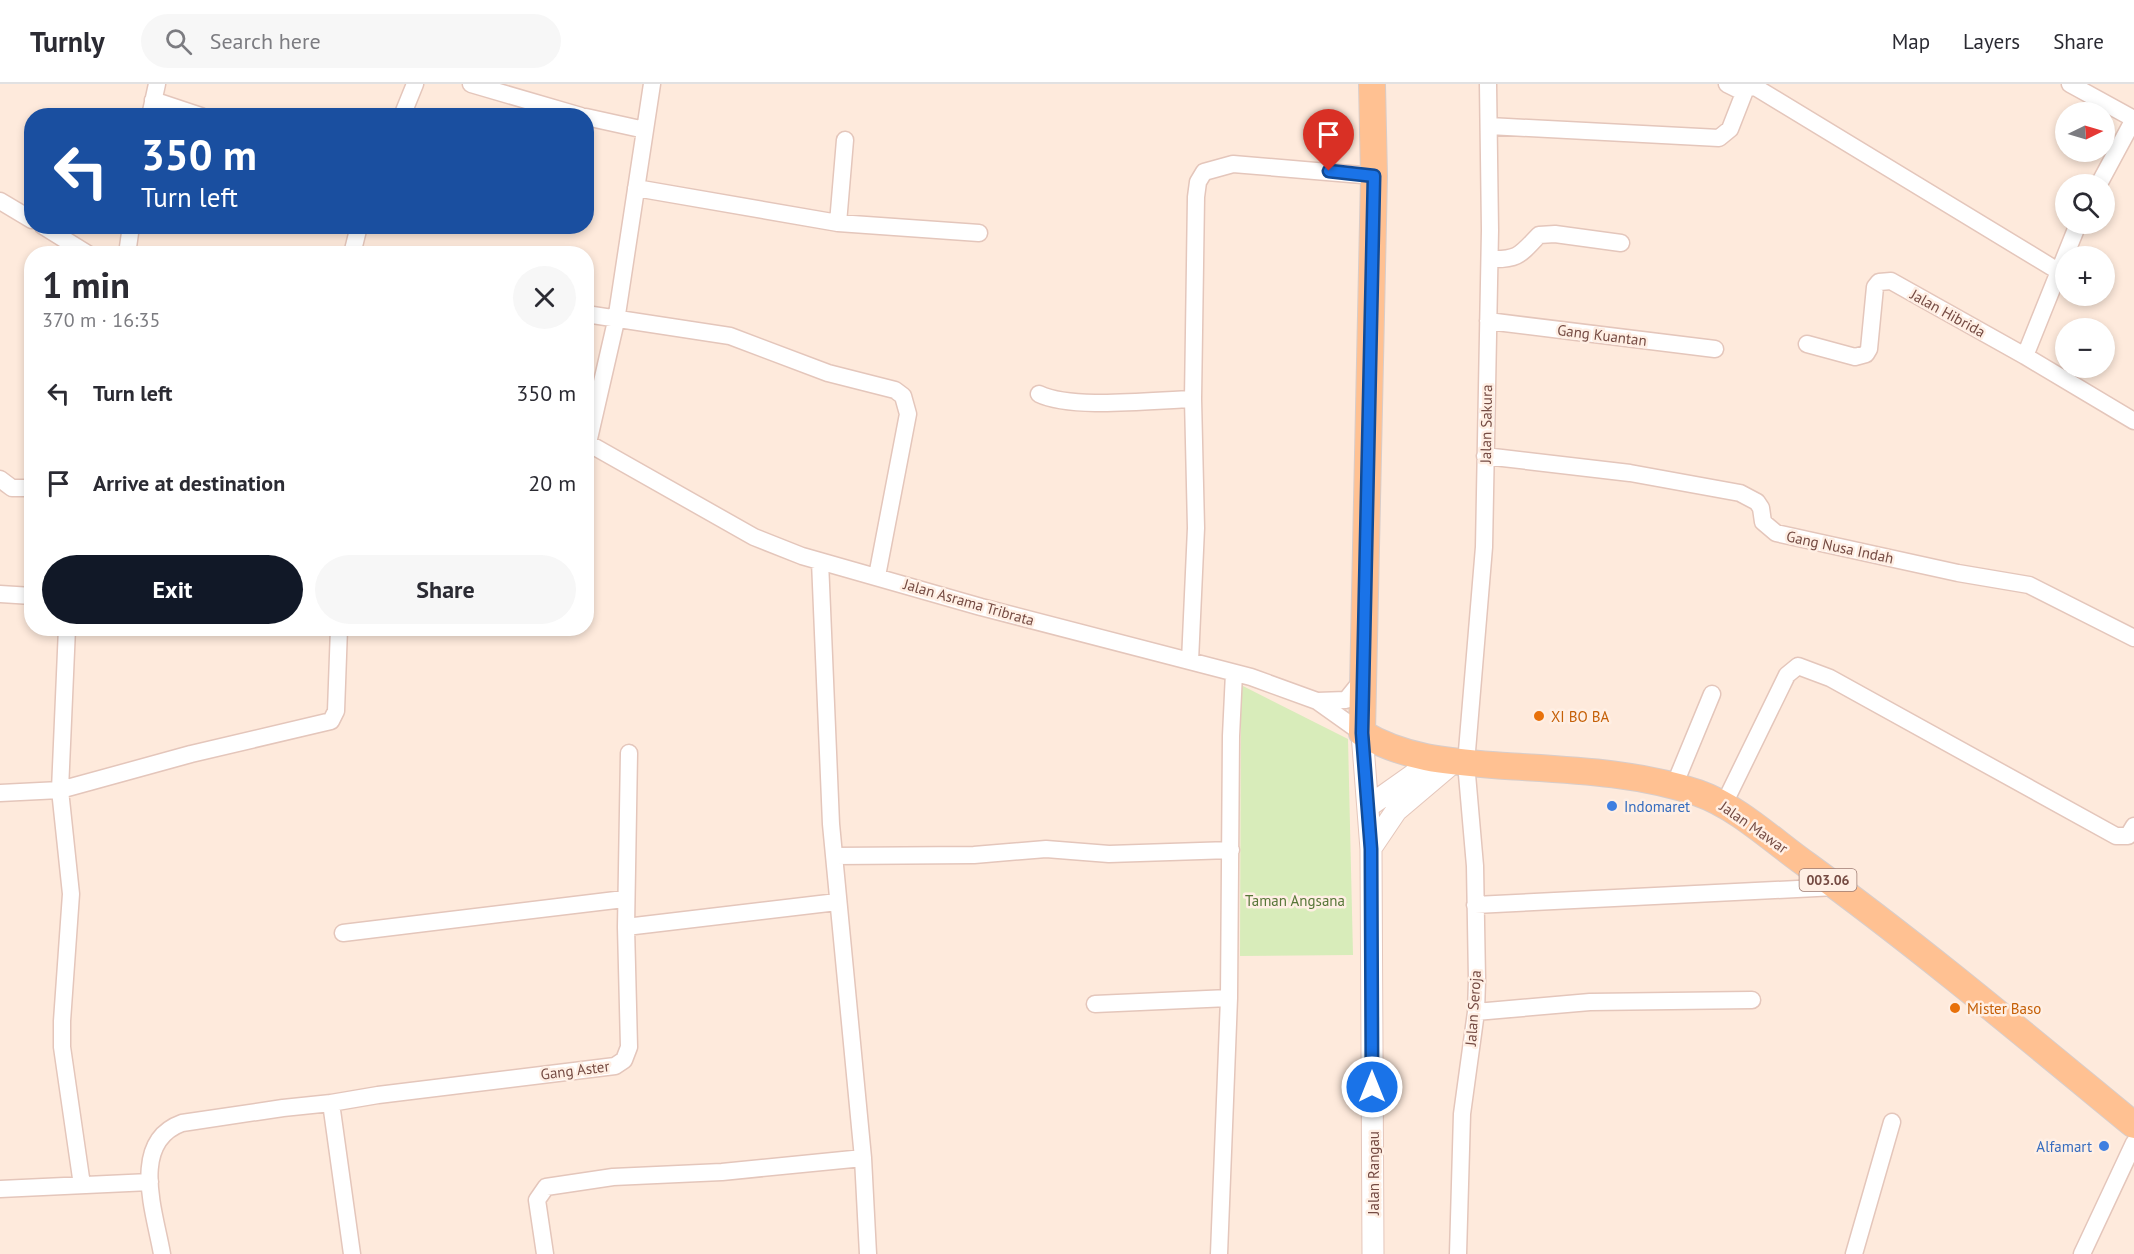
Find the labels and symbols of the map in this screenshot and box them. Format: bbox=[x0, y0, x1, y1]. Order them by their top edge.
north arrow bbox=[2055, 102, 2115, 162]
pin bbox=[1303, 109, 1354, 171]
street label: Jalan Hibrida bbox=[1906, 284, 1989, 341]
street label: Gang Kuantan bbox=[1556, 320, 1648, 350]
street label: Jalan Sakura bbox=[1476, 384, 1496, 465]
street label: Gang Nusa Indah bbox=[1785, 526, 1895, 568]
street label: Jalan Asrama Tribrata bbox=[900, 574, 1037, 630]
place label: XI BO BA bbox=[1551, 707, 1609, 726]
marker: XI BO BA bbox=[1532, 709, 1546, 723]
street label: Jalan Mawar bbox=[1715, 796, 1792, 857]
place label: Indomaret bbox=[1624, 797, 1690, 816]
marker: Indomaret bbox=[1605, 799, 1619, 813]
road number: 003.06 bbox=[1800, 869, 1856, 891]
park label: Taman Angsana bbox=[1245, 891, 1345, 910]
street label: Jalan Seroja bbox=[1461, 969, 1485, 1048]
place label: Mister Baso bbox=[1967, 999, 2041, 1018]
marker: Mister Baso bbox=[1948, 1001, 1962, 1015]
position arrow bbox=[1340, 1055, 1404, 1119]
street label: Gang Aster bbox=[540, 1056, 610, 1084]
street label: Jalan Rangau bbox=[1364, 1131, 1383, 1216]
place label: Alfamart bbox=[2036, 1137, 2092, 1156]
marker: Alfamart bbox=[2097, 1139, 2111, 1153]

